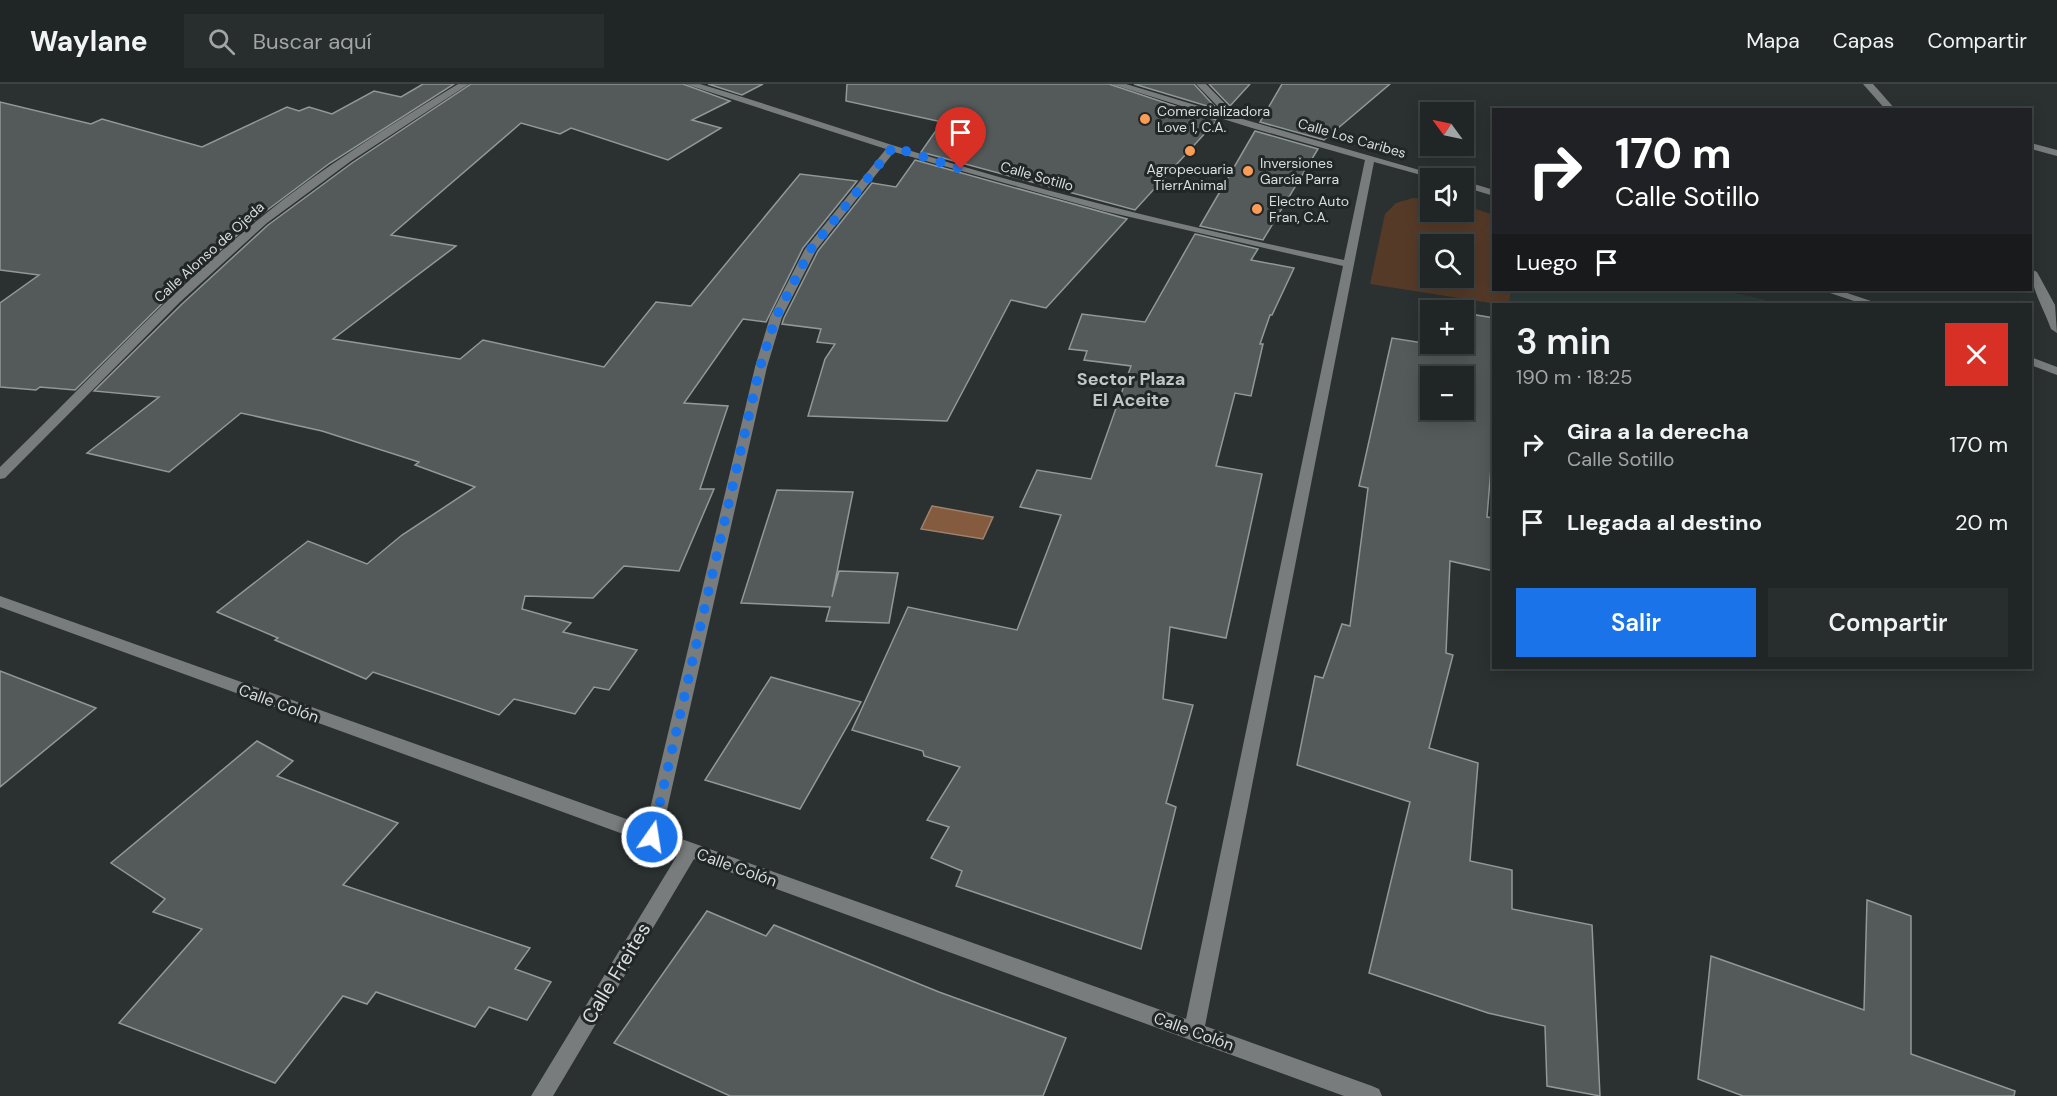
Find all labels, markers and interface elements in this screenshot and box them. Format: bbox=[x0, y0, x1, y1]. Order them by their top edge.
search box bbox=[184, 14, 604, 68]
text: Waylane bbox=[30, 23, 148, 60]
icon: search bbox=[205, 25, 238, 58]
text: Buscar aquí bbox=[253, 27, 371, 56]
text: Mapa bbox=[1746, 27, 1800, 55]
text: Capas bbox=[1833, 27, 1894, 55]
text: Compartir bbox=[1927, 27, 2027, 55]
place label: Comercializadora Love 1, C.A. bbox=[1157, 102, 1270, 136]
north arrow bbox=[1420, 102, 1474, 156]
map controls bbox=[1420, 102, 1474, 420]
pin bbox=[935, 107, 986, 169]
marker: Comercializadora Love 1, C.A. bbox=[1138, 112, 1152, 126]
street label: Calle Los Caribes bbox=[1296, 114, 1408, 162]
icon: arrive bbox=[944, 116, 977, 149]
text: 170 m bbox=[1615, 126, 1732, 181]
icon: right bbox=[1516, 132, 1594, 210]
marker: Agropecuaria TierrAnimal bbox=[1183, 144, 1197, 158]
place label: Inversiones García Parra bbox=[1260, 154, 1339, 188]
street label: Calle Sotillo bbox=[998, 157, 1076, 195]
place label: Agropecuaria TierrAnimal bbox=[1147, 160, 1233, 194]
marker: Inversiones García Parra bbox=[1241, 164, 1255, 178]
button: sound bbox=[1420, 168, 1474, 222]
text: Calle Sotillo bbox=[1615, 179, 1760, 214]
place label: Electro Auto Fran, C.A. bbox=[1269, 192, 1349, 226]
street label: Calle Alonso de Ojeda bbox=[150, 198, 268, 306]
marker: Electro Auto Fran, C.A. bbox=[1250, 202, 1264, 216]
button: search bbox=[1420, 234, 1474, 288]
icon: arrive bbox=[1590, 246, 1623, 279]
text: Luego bbox=[1516, 248, 1578, 277]
button: + bbox=[1420, 300, 1474, 354]
text: 3 min bbox=[1516, 318, 1611, 365]
button: close bbox=[1945, 323, 2008, 386]
text: 190 m · 18:25 bbox=[1516, 364, 1632, 390]
button: − bbox=[1420, 366, 1474, 420]
district label: Sector Plaza El Aceite bbox=[1077, 367, 1185, 412]
text: Gira a la derecha bbox=[1567, 417, 1749, 446]
icon: right bbox=[1516, 428, 1549, 461]
text: 170 m bbox=[1949, 430, 2008, 459]
text: Calle Sotillo bbox=[1567, 446, 1674, 472]
icon: arrive bbox=[1516, 506, 1549, 539]
text: Llegada al destino bbox=[1567, 508, 1762, 537]
text: 20 m bbox=[1955, 508, 2008, 537]
button: Salir bbox=[1516, 588, 1756, 657]
button: Compartir bbox=[1768, 588, 2008, 657]
street label: Calle Colón bbox=[236, 679, 322, 728]
position arrow bbox=[620, 805, 684, 869]
street label: Calle Colón bbox=[694, 843, 780, 892]
street label: Calle Freites bbox=[576, 918, 656, 1028]
street label: Calle Colón bbox=[1151, 1007, 1237, 1056]

